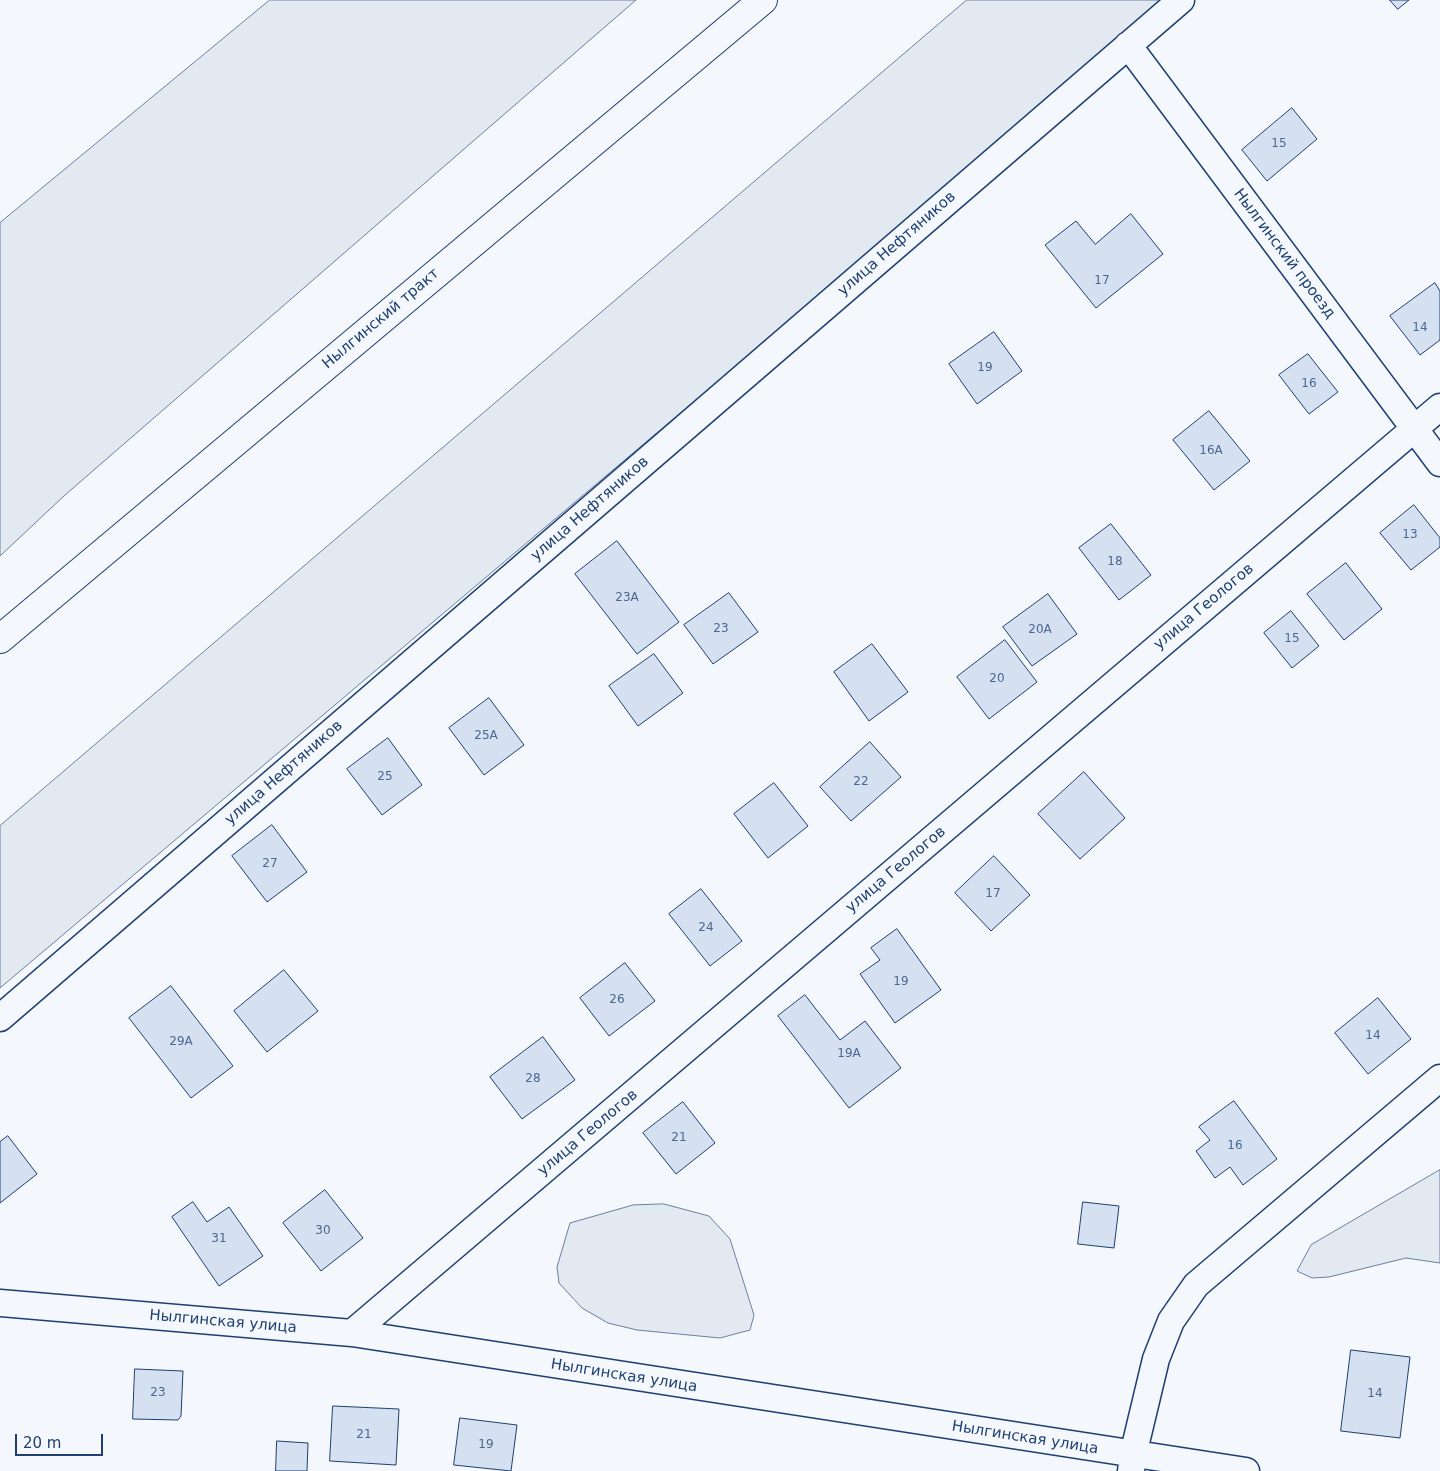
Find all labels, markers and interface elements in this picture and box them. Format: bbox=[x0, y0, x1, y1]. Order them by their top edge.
house number: 15 bbox=[1271, 137, 1287, 151]
street label: Нылгинский проезд bbox=[1229, 186, 1339, 322]
street label: улица Нефтяников bbox=[834, 188, 960, 300]
street label: Нылгинский тракт bbox=[319, 265, 443, 373]
house number: 17 bbox=[1094, 274, 1110, 288]
house number: 14 bbox=[1412, 321, 1428, 335]
house number: 19 bbox=[977, 361, 993, 375]
house number: 16 bbox=[1301, 377, 1317, 391]
house number: 16А bbox=[1199, 444, 1223, 458]
street label: улица Нефтяников bbox=[527, 453, 653, 565]
house number: 13 bbox=[1402, 528, 1418, 542]
house number: 18 bbox=[1107, 555, 1123, 569]
street label: улица Геологов bbox=[1150, 560, 1258, 654]
house number: 23А bbox=[615, 591, 639, 605]
house number: 23 bbox=[713, 622, 729, 636]
house number: 20А bbox=[1028, 623, 1052, 637]
house number: 15 bbox=[1284, 632, 1300, 646]
house number: 20 bbox=[989, 672, 1005, 686]
street label: улица Нефтяников bbox=[221, 717, 347, 829]
house number: 25А bbox=[474, 729, 498, 743]
house number: 25 bbox=[377, 770, 393, 784]
house number: 22 bbox=[853, 775, 869, 789]
street label: улица Геологов bbox=[842, 823, 950, 917]
house number: 27 bbox=[262, 857, 278, 871]
house number: 17 bbox=[985, 887, 1001, 901]
house number: 24 bbox=[698, 921, 714, 935]
house number: 19 bbox=[893, 975, 909, 989]
house number: 26 bbox=[609, 993, 625, 1007]
house number: 14 bbox=[1365, 1029, 1381, 1043]
house number: 29А bbox=[169, 1035, 193, 1049]
house number: 19А bbox=[837, 1047, 861, 1061]
house number: 28 bbox=[525, 1072, 541, 1086]
street label: улица Геологов bbox=[534, 1086, 642, 1180]
house number: 21 bbox=[671, 1131, 687, 1145]
house number: 16 bbox=[1227, 1139, 1243, 1153]
house number: 30 bbox=[315, 1224, 331, 1238]
house number: 31 bbox=[211, 1232, 227, 1246]
street label: Нылгинская улица bbox=[148, 1307, 298, 1337]
street label: Нылгинская улица bbox=[549, 1356, 699, 1396]
house number: 23 bbox=[150, 1386, 166, 1400]
house number: 14 bbox=[1367, 1387, 1383, 1401]
street label: Нылгинская улица bbox=[950, 1418, 1100, 1458]
scale bar bbox=[18, 1424, 105, 1456]
house number: 21 bbox=[356, 1428, 372, 1442]
text: 20 m bbox=[23, 1434, 61, 1452]
house number: 19 bbox=[478, 1438, 494, 1452]

